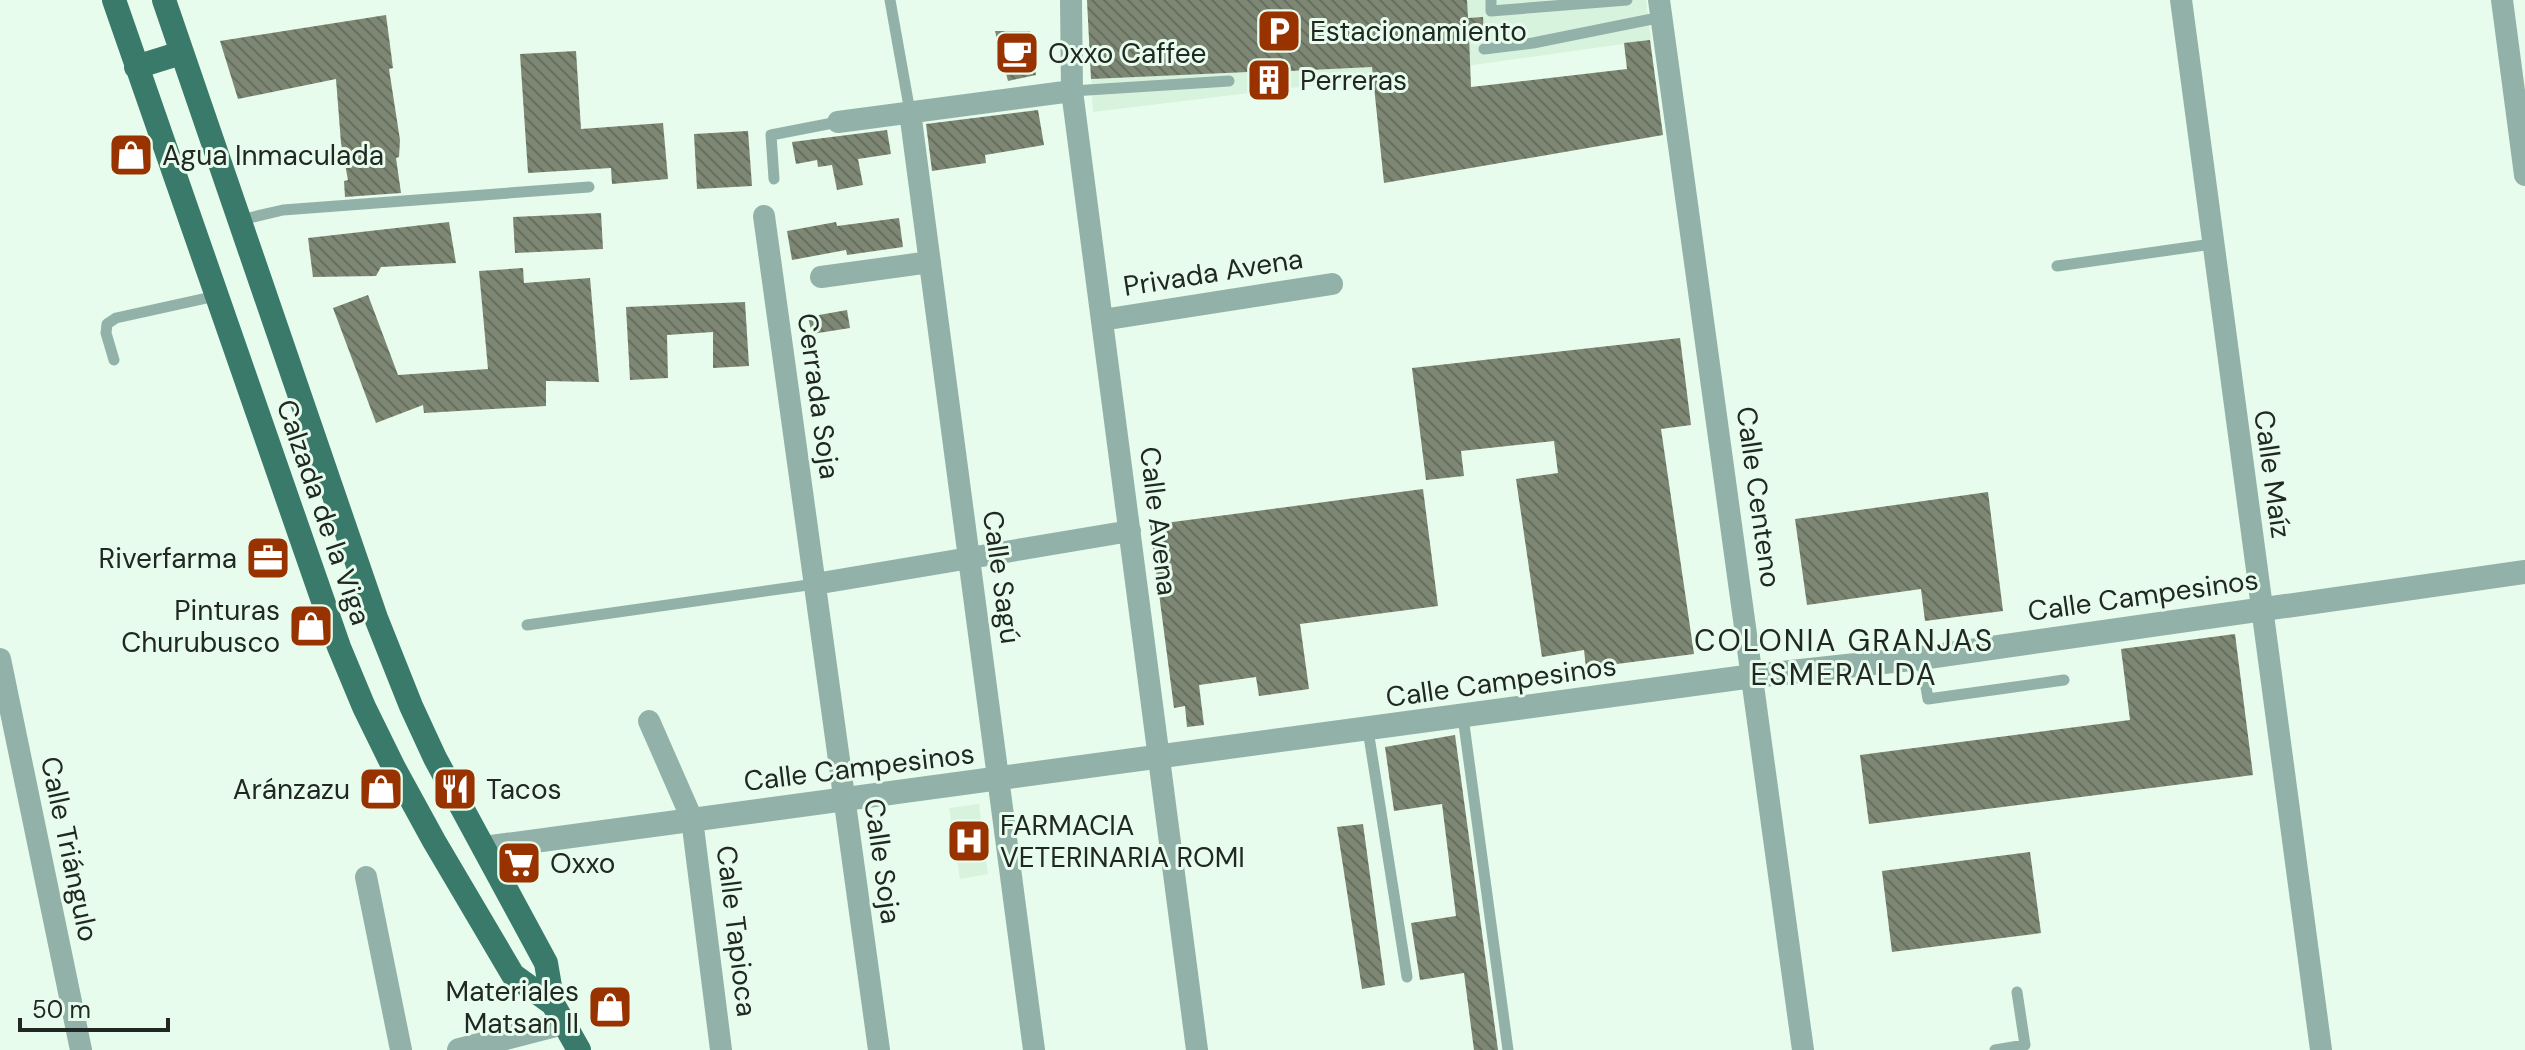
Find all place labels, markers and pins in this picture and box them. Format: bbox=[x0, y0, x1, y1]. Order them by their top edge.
parking icon: Estacionamiento bbox=[1255, 7, 1303, 55]
place label: Estacionamiento bbox=[1310, 13, 1527, 50]
cafe icon: Oxxo Caffee bbox=[993, 29, 1041, 77]
place label: Oxxo Caffee bbox=[1048, 35, 1207, 72]
building icon: Perreras bbox=[1245, 56, 1293, 104]
place label: Perreras bbox=[1300, 62, 1407, 99]
shop icon: Agua Inmaculada bbox=[107, 131, 155, 179]
place label: Agua Inmaculada bbox=[162, 137, 384, 174]
office icon: Riverfarma bbox=[244, 534, 292, 582]
place label: Riverfarma bbox=[99, 540, 237, 577]
place label: Pinturas Churubusco bbox=[121, 592, 280, 661]
shop icon: Pinturas Churubusco bbox=[287, 602, 335, 650]
shop icon: Aránzazu bbox=[357, 765, 405, 813]
restaurant icon: Tacos bbox=[431, 765, 479, 813]
place label: Aránzazu bbox=[233, 771, 350, 808]
place label: Tacos bbox=[486, 771, 562, 808]
place label: FARMACIA VETERINARIA ROMI bbox=[1000, 807, 1245, 876]
hospital icon: FARMACIA VETERINARIA ROMI bbox=[945, 817, 993, 865]
supermarket icon: Oxxo bbox=[495, 839, 543, 887]
place label: Oxxo bbox=[550, 845, 615, 882]
place label: Materiales Matsan II bbox=[446, 973, 579, 1042]
shop icon: Materiales Matsan II bbox=[586, 983, 634, 1031]

